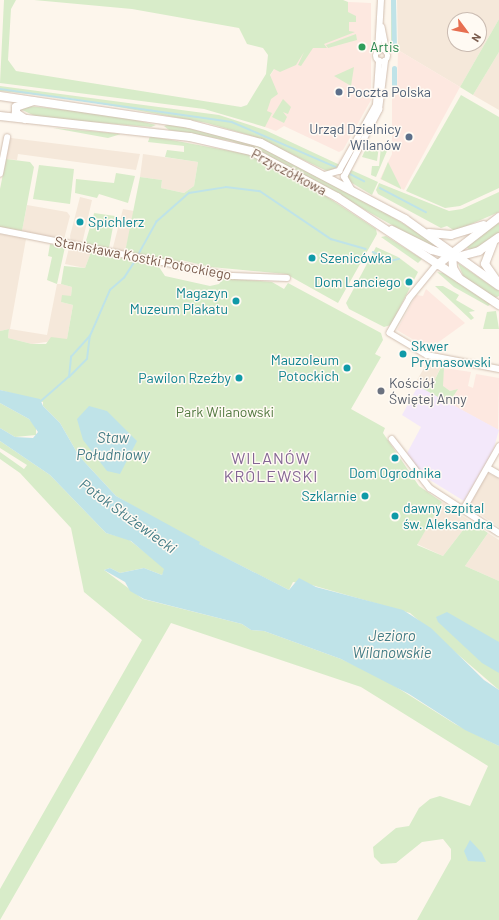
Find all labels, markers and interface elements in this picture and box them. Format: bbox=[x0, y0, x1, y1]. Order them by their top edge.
north arrow bbox=[447, 12, 487, 52]
text: N bbox=[469, 32, 484, 45]
place label: Artis bbox=[370, 39, 399, 55]
marker: Artis bbox=[357, 42, 367, 52]
place label: Poczta Polska bbox=[347, 84, 431, 100]
marker: Poczta Polska bbox=[334, 87, 344, 97]
place label: Urząd Dzielnicy Wilanów bbox=[309, 121, 401, 154]
marker: Urząd Dzielnicy Wilanów bbox=[404, 132, 414, 142]
street label: Przyczółkowa bbox=[248, 145, 330, 199]
place label: Spichlerz bbox=[88, 214, 144, 230]
marker: Spichlerz bbox=[75, 217, 85, 227]
street label: Stanisława Kostki Potockiego bbox=[53, 233, 233, 283]
place label: Szenicówka bbox=[320, 250, 392, 266]
marker: Szenicówka bbox=[307, 253, 317, 263]
place label: Dom Lanciego bbox=[314, 274, 401, 290]
marker: Dom Lanciego bbox=[404, 277, 414, 287]
place label: Magazyn Muzeum Plakatu bbox=[130, 285, 228, 318]
marker: Magazyn Muzeum Plakatu bbox=[231, 296, 241, 306]
place label: Skwer Prymasowski bbox=[411, 338, 491, 370]
marker: Skwer Prymasowski bbox=[398, 349, 408, 359]
place label: Mauzoleum Potockich bbox=[271, 352, 339, 384]
marker: Mauzoleum Potockich bbox=[342, 363, 352, 373]
place label: Pawilon Rzeźby bbox=[138, 370, 231, 386]
marker: Pawilon Rzeźby bbox=[234, 373, 244, 383]
place label: Kościół Świętej Anny bbox=[389, 375, 467, 408]
marker: Kościół Świętej Anny bbox=[376, 386, 386, 396]
park label: Park Wilanowski bbox=[176, 404, 274, 420]
water label: Staw Południowy bbox=[76, 428, 150, 463]
district label: WILANÓW KRÓLEWSKI bbox=[224, 448, 318, 486]
marker: Dom Ogrodnika bbox=[390, 453, 400, 463]
place label: Dom Ogrodnika bbox=[349, 465, 441, 481]
water label: Potok Służewiecki bbox=[76, 475, 180, 557]
place label: Szklarnie bbox=[302, 488, 357, 504]
marker: Szklarnie bbox=[360, 491, 370, 501]
place label: dawny szpital św. Aleksandra bbox=[403, 500, 493, 532]
marker: dawny szpital św. Aleksandra bbox=[390, 511, 400, 521]
water label: Jezioro Wilanowskie bbox=[353, 626, 431, 661]

